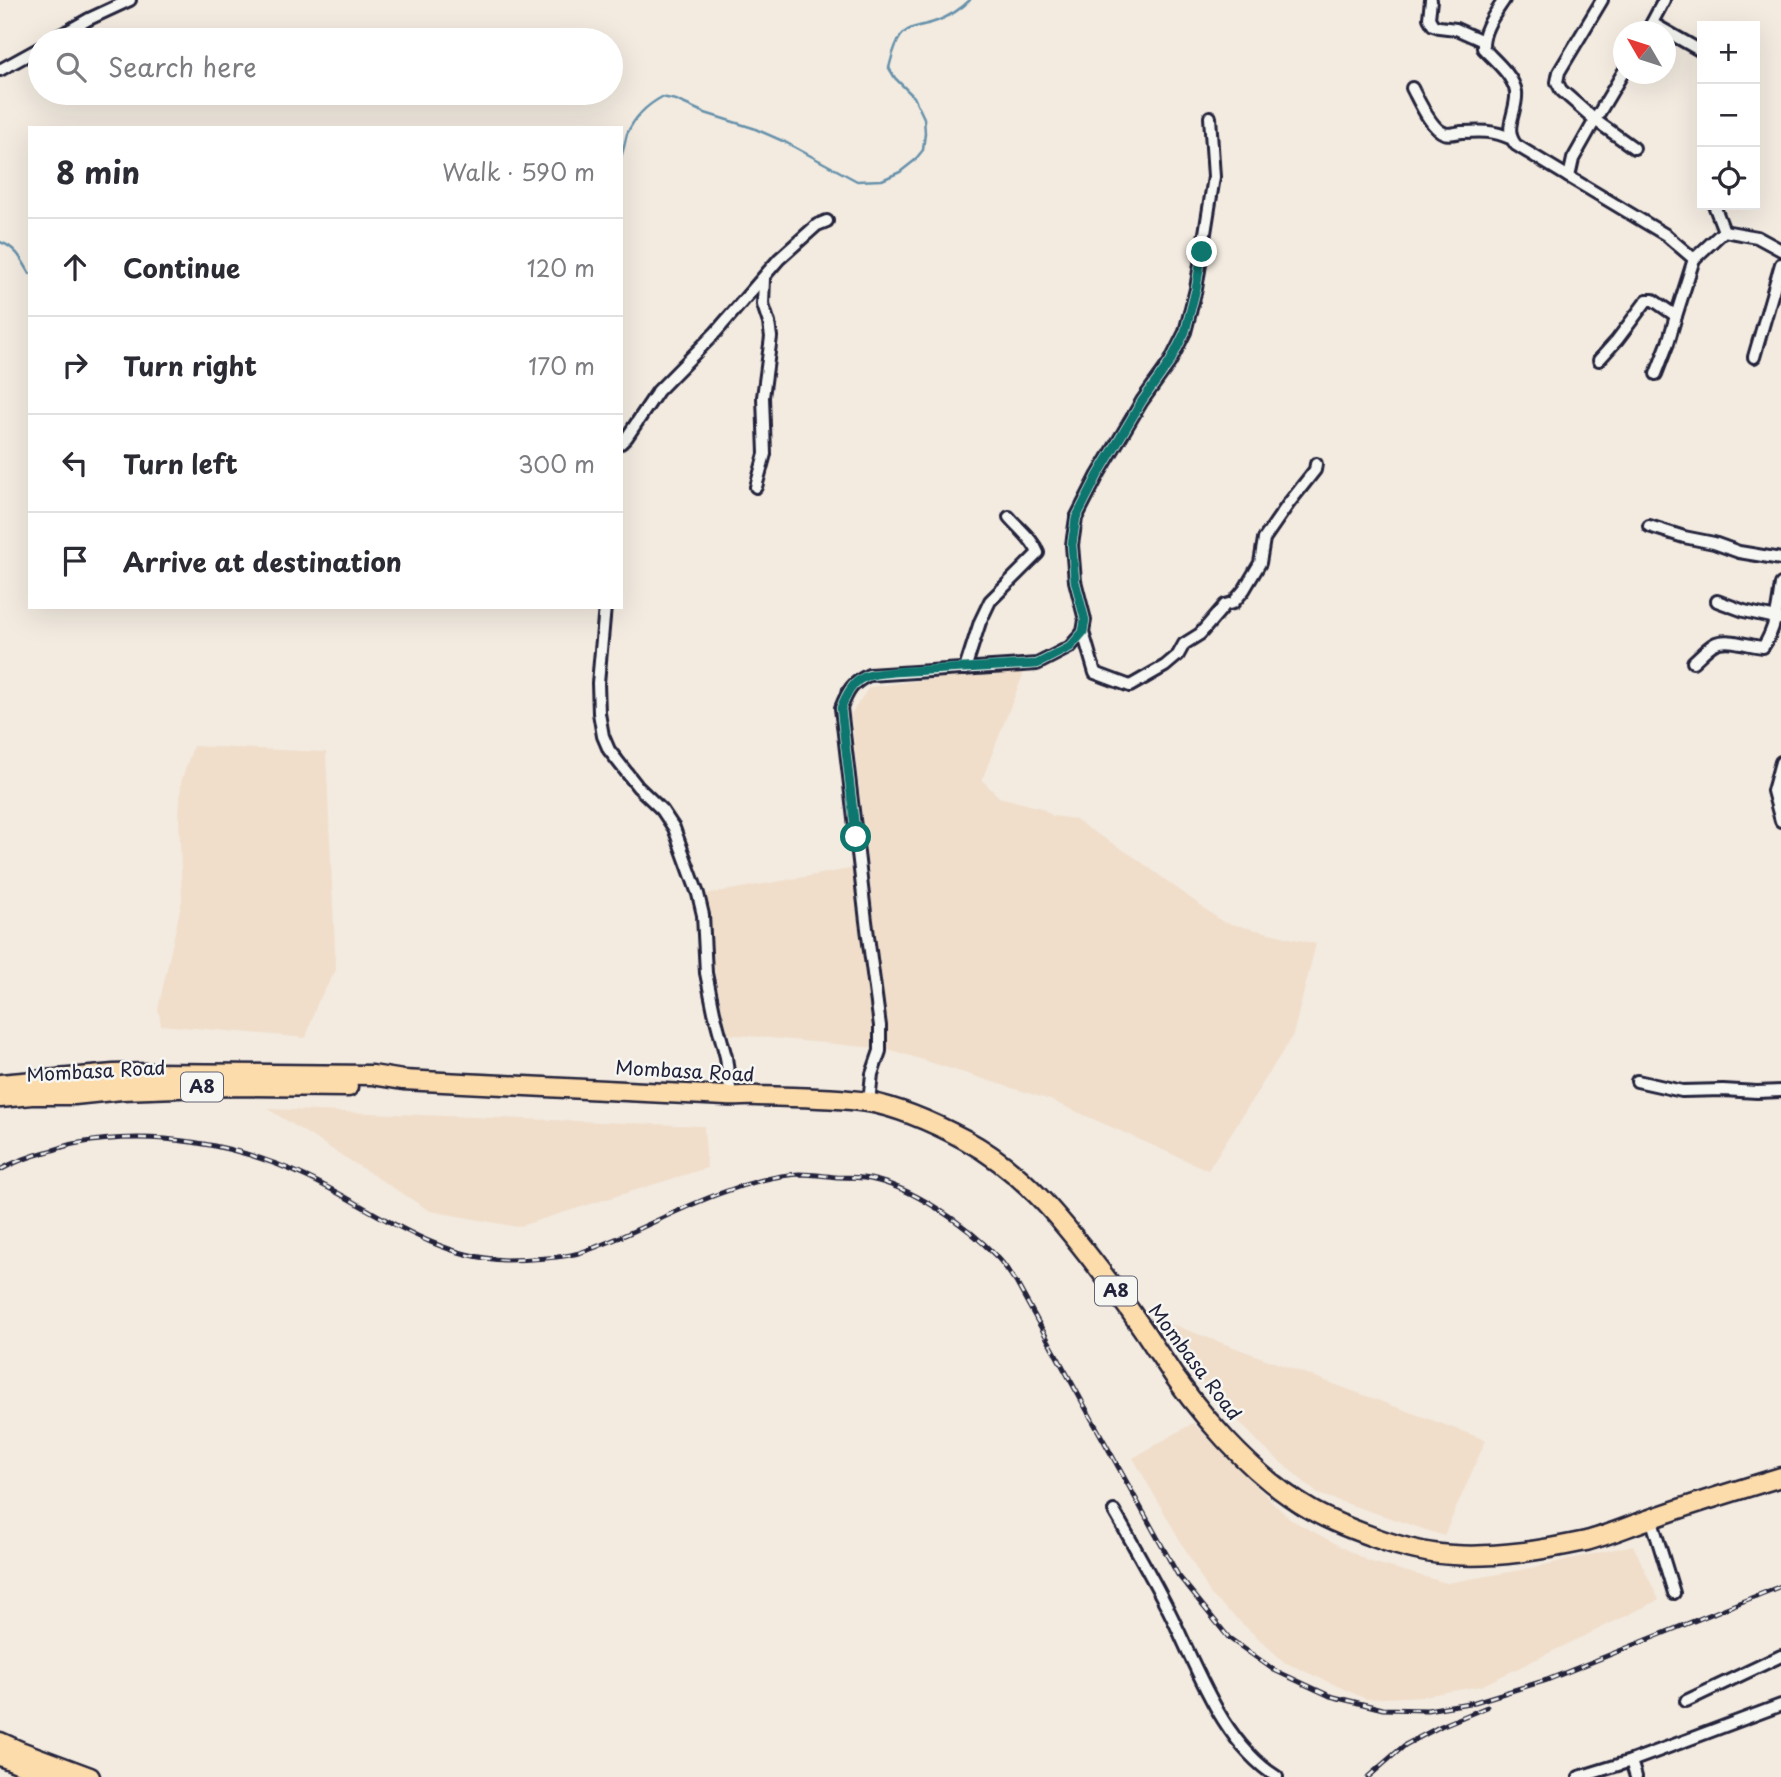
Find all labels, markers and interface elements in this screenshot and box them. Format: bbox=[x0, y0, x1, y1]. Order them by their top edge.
north arrow bbox=[1613, 21, 1676, 84]
map controls bbox=[1697, 21, 1760, 210]
button: + bbox=[1697, 21, 1760, 84]
search box bbox=[28, 28, 623, 105]
text: Search here bbox=[108, 47, 257, 86]
icon: search bbox=[52, 48, 90, 86]
button: − bbox=[1697, 84, 1760, 147]
button: locate bbox=[1697, 147, 1760, 210]
text: 8 min bbox=[56, 149, 140, 194]
text: Walk · 590 m bbox=[442, 154, 595, 189]
route end bbox=[1186, 236, 1217, 267]
icon: ahead bbox=[56, 248, 94, 286]
text: Continue bbox=[123, 248, 240, 287]
text: 120 m bbox=[527, 250, 595, 285]
icon: right bbox=[56, 346, 94, 384]
text: Turn right bbox=[123, 346, 257, 385]
text: 170 m bbox=[528, 348, 595, 383]
icon: left bbox=[56, 444, 94, 482]
text: Turn left bbox=[123, 444, 238, 483]
text: 300 m bbox=[518, 446, 595, 481]
icon: arrive bbox=[56, 542, 94, 580]
text: Arrive at destination bbox=[123, 542, 402, 581]
route start bbox=[840, 821, 871, 852]
street label: Mombasa Road bbox=[26, 1052, 166, 1088]
street label: Mombasa Road bbox=[615, 1052, 755, 1088]
road number: A8 bbox=[181, 1072, 223, 1102]
road number: A8 bbox=[1095, 1276, 1137, 1306]
street label: Mombasa Road bbox=[1143, 1297, 1249, 1425]

